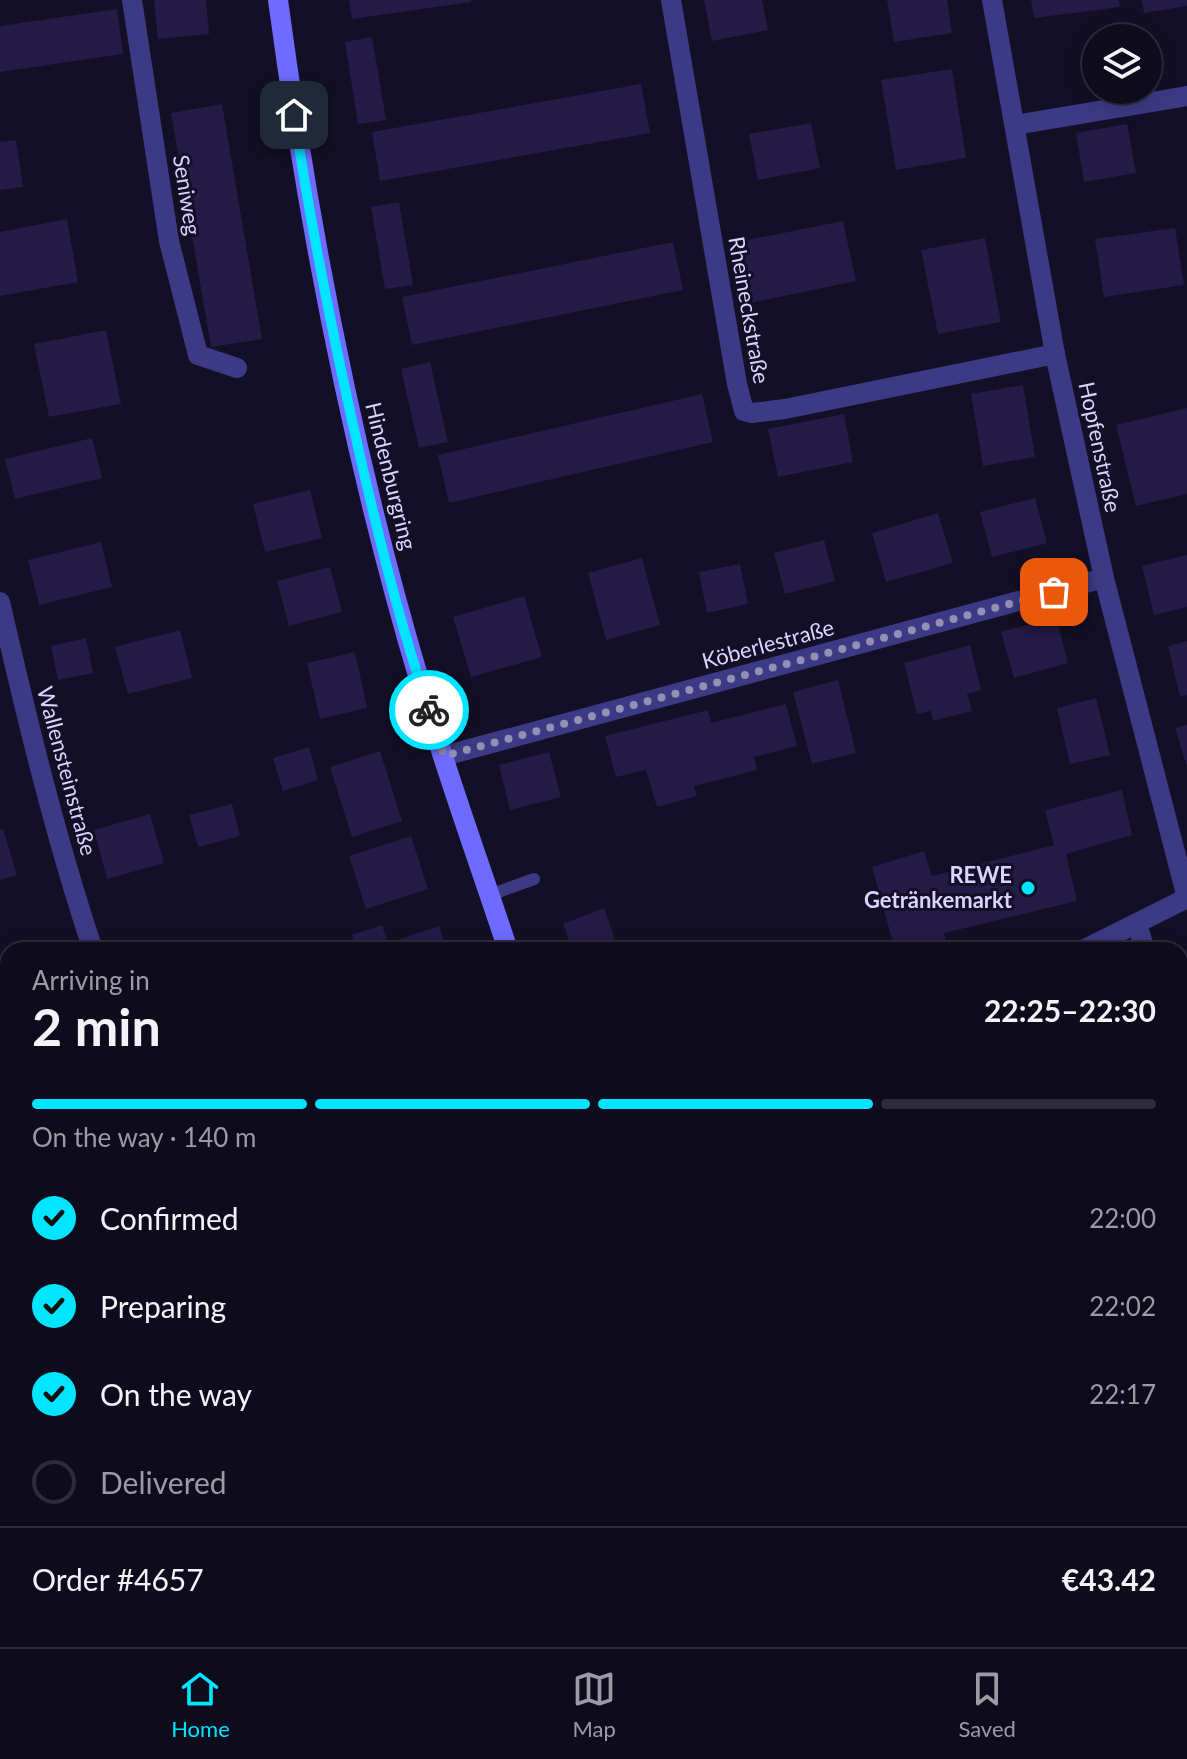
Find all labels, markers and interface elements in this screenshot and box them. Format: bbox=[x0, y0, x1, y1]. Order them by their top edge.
map controls bbox=[1082, 24, 1162, 104]
button: layers bbox=[1082, 24, 1162, 104]
pin bbox=[260, 81, 328, 149]
icon: home bbox=[272, 93, 316, 137]
street label: Seniweg bbox=[168, 153, 207, 237]
street label: Rheineckstraße bbox=[723, 234, 776, 386]
street label: Hopfenstraße bbox=[1073, 379, 1128, 515]
street label: Hindenburgring bbox=[360, 399, 423, 552]
pin bbox=[1020, 558, 1088, 626]
icon: bag bbox=[1032, 570, 1076, 614]
street label: Köberlestraße bbox=[699, 613, 837, 674]
courier bbox=[389, 670, 469, 750]
street label: Wallensteinstraße bbox=[32, 683, 103, 858]
icon: bike bbox=[407, 688, 451, 732]
place label: REWE Getränkemarkt bbox=[864, 861, 1013, 913]
marker: REWE Getränkemarkt bbox=[1019, 879, 1037, 897]
text: Arriving in bbox=[32, 964, 150, 996]
text: 22:25–22:30 bbox=[984, 992, 1156, 1028]
text: 2 min bbox=[32, 995, 161, 1057]
text: On the way · 140 m bbox=[32, 1121, 256, 1153]
icon: check bbox=[32, 1196, 76, 1240]
text: Confirmed bbox=[100, 1200, 239, 1236]
text: 22:00 bbox=[1089, 1202, 1156, 1234]
icon: check bbox=[32, 1284, 76, 1328]
text: Preparing bbox=[100, 1288, 226, 1324]
text: 22:02 bbox=[1089, 1290, 1156, 1322]
icon: check bbox=[32, 1372, 76, 1416]
text: On the way bbox=[100, 1376, 252, 1412]
text: 22:17 bbox=[1089, 1378, 1156, 1410]
text: Delivered bbox=[100, 1464, 227, 1500]
text: Order #4657 bbox=[32, 1561, 204, 1597]
text: €43.42 bbox=[1062, 1561, 1156, 1597]
tab: Home bbox=[171, 1667, 230, 1742]
tab: Map bbox=[572, 1667, 616, 1742]
tab: Saved bbox=[958, 1667, 1016, 1742]

